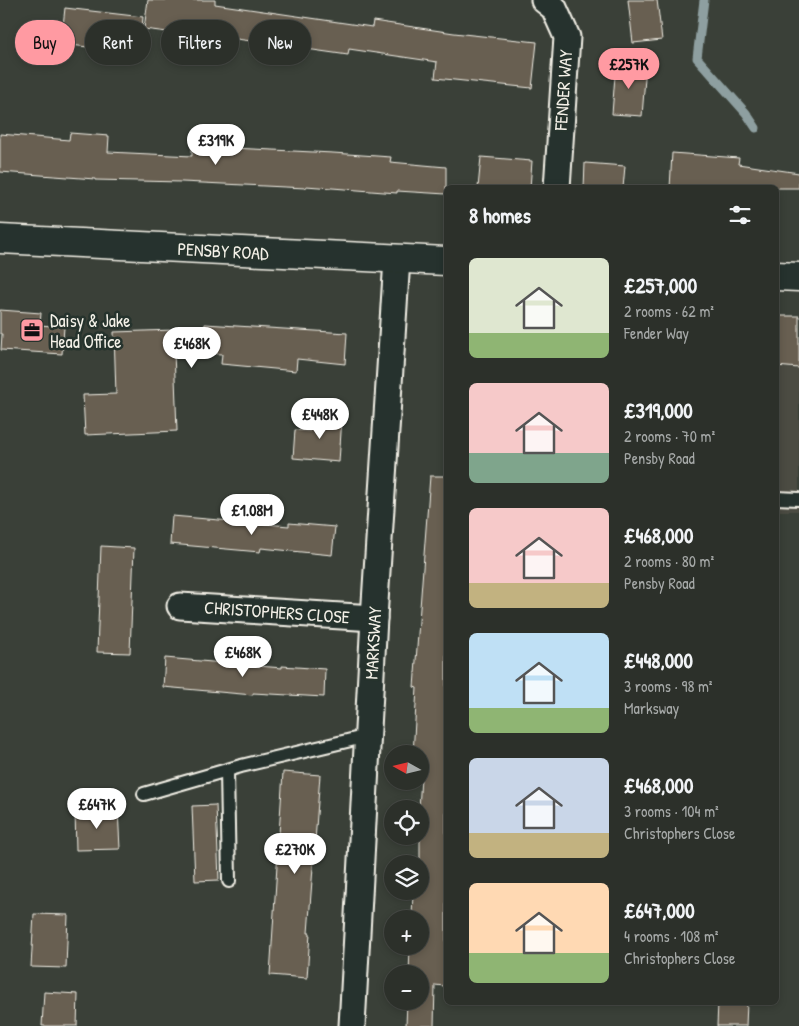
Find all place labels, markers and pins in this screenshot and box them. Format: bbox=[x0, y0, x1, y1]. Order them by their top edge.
pin: £257K bbox=[594, 48, 664, 90]
pin: £319K bbox=[181, 124, 251, 166]
place label: Daisy & Jake Head Office bbox=[50, 308, 130, 354]
office icon: Daisy & Jake Head Office bbox=[19, 317, 45, 343]
pin: £468K bbox=[157, 326, 227, 369]
pin: £448K bbox=[285, 398, 355, 440]
pin: £1.08M bbox=[211, 494, 293, 536]
pin: £468K bbox=[208, 636, 278, 678]
pin: £647K bbox=[62, 788, 132, 830]
pin: £270K bbox=[260, 832, 330, 875]

